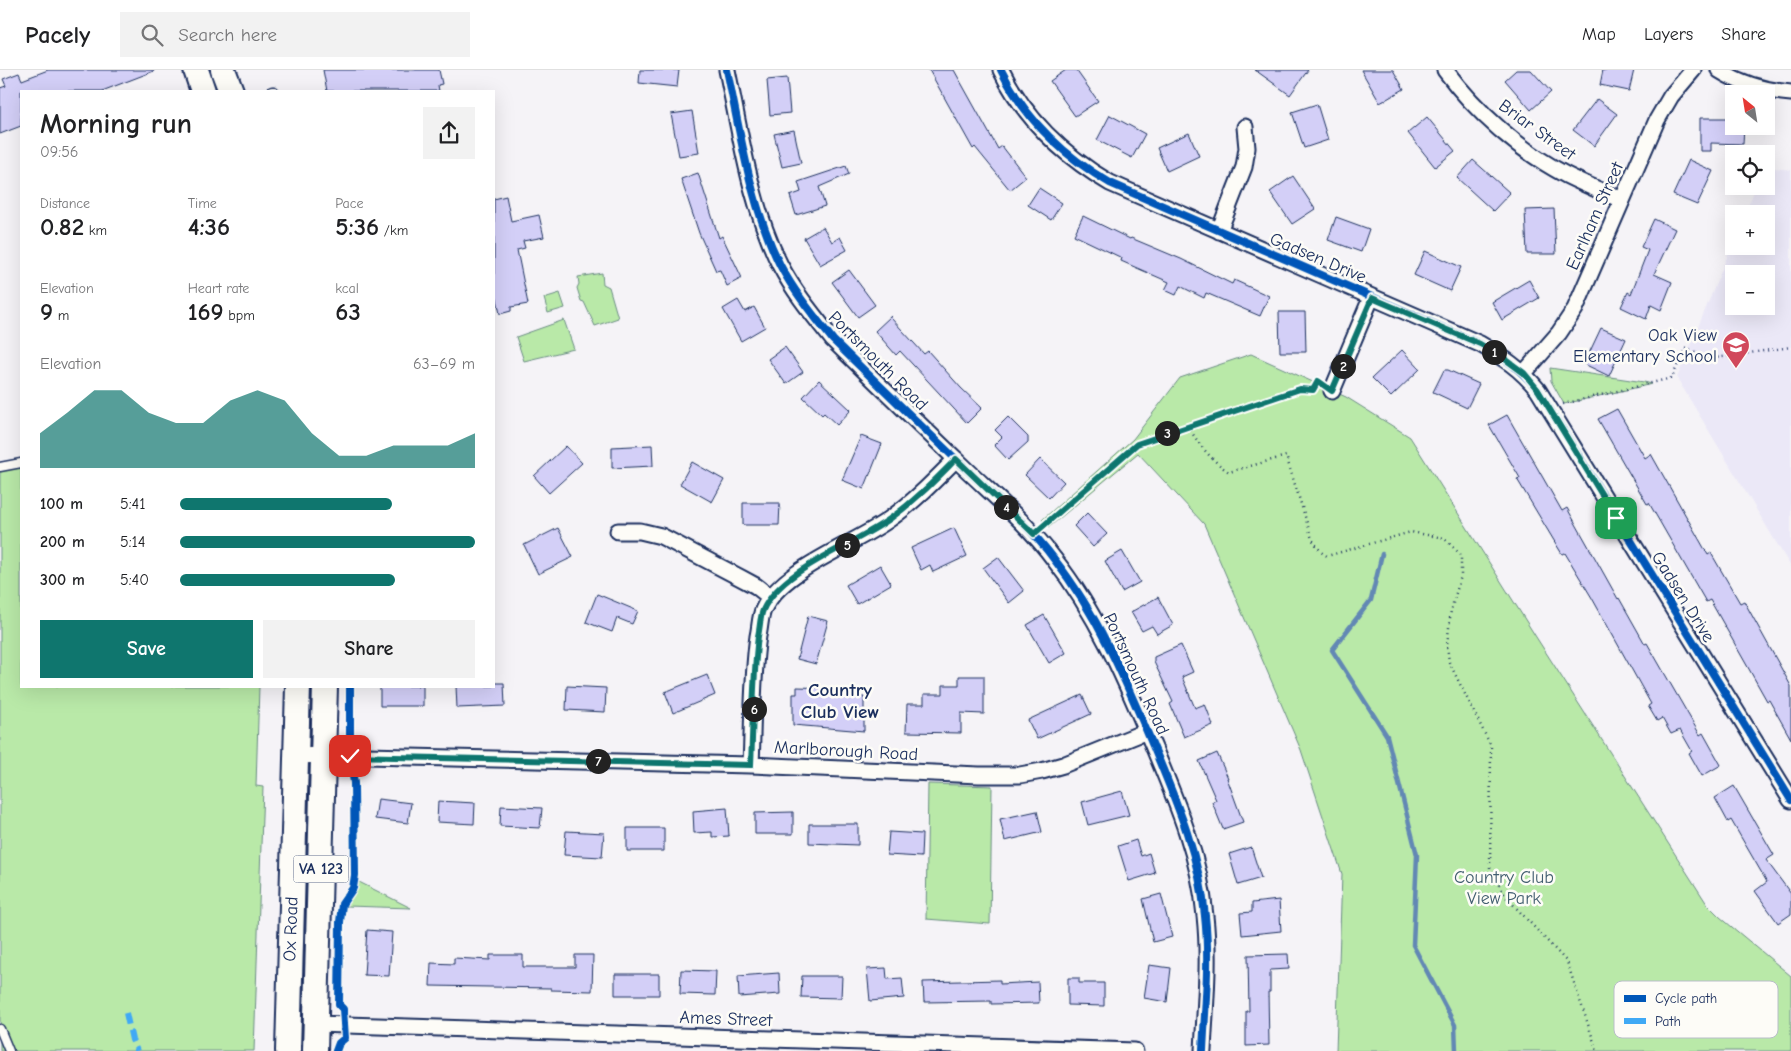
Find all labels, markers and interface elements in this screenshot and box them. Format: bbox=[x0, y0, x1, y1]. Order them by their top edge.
search box bbox=[120, 12, 470, 57]
text: Pacely bbox=[25, 21, 90, 49]
icon: search bbox=[138, 21, 166, 49]
text: Search here bbox=[178, 24, 277, 46]
text: Map bbox=[1582, 24, 1616, 45]
text: Layers bbox=[1644, 24, 1693, 45]
text: Share bbox=[1721, 24, 1766, 45]
north arrow bbox=[1725, 85, 1775, 135]
map controls bbox=[1725, 85, 1775, 315]
street label: Briar Street bbox=[1494, 95, 1580, 165]
button: share bbox=[423, 107, 475, 159]
text: Morning run bbox=[40, 108, 192, 140]
text: 09:56 bbox=[40, 143, 78, 161]
button: locate bbox=[1725, 145, 1775, 195]
street label: Earlham Street bbox=[1562, 158, 1629, 273]
text: Distance bbox=[40, 195, 90, 212]
text: Time bbox=[188, 195, 217, 212]
text: Pace bbox=[335, 195, 364, 212]
button: + bbox=[1725, 205, 1775, 255]
text: 0.82 bbox=[40, 212, 84, 241]
text: 4:36 bbox=[188, 212, 230, 241]
text: 5:36 bbox=[335, 212, 379, 241]
text: km bbox=[84, 222, 107, 239]
text: /km bbox=[379, 222, 408, 239]
street label: Gadsen Drive bbox=[1267, 228, 1369, 288]
button: − bbox=[1725, 265, 1775, 315]
text: Elevation bbox=[40, 280, 94, 297]
text: Heart rate bbox=[188, 280, 249, 297]
text: kcal bbox=[335, 280, 359, 297]
text: 9 bbox=[40, 297, 53, 326]
text: 169 bbox=[188, 297, 224, 326]
text: 63 bbox=[335, 297, 361, 326]
text: m bbox=[53, 307, 69, 324]
text: bpm bbox=[224, 307, 255, 324]
street label: Portsmouth Road bbox=[824, 307, 932, 415]
place label: Oak View Elementary School bbox=[1573, 325, 1717, 367]
school or university icon: Oak View Elementary School bbox=[1721, 330, 1751, 369]
pin: 1 bbox=[1482, 340, 1506, 364]
text: 1 bbox=[1492, 344, 1497, 361]
pin: 2 bbox=[1330, 354, 1356, 378]
text: Elevation bbox=[40, 355, 101, 373]
text: 63–69 m bbox=[413, 355, 475, 373]
text: 2 bbox=[1340, 358, 1347, 375]
pin: 3 bbox=[1154, 420, 1180, 446]
text: 3 bbox=[1164, 425, 1171, 442]
pin: 4 bbox=[994, 494, 1018, 520]
text: 100 m bbox=[40, 495, 83, 513]
text: 5:41 bbox=[120, 495, 146, 513]
pin bbox=[1595, 497, 1637, 539]
text: 4 bbox=[1003, 499, 1010, 516]
icon: arrive bbox=[1602, 504, 1630, 532]
pin: 5 bbox=[834, 532, 860, 558]
text: 200 m bbox=[40, 533, 85, 551]
text: 5:14 bbox=[120, 533, 146, 551]
text: 5 bbox=[844, 537, 851, 554]
street label: Gadsen Drive bbox=[1647, 548, 1719, 646]
text: 300 m bbox=[40, 571, 85, 589]
text: 5:40 bbox=[120, 571, 149, 589]
street label: Portsmouth Road bbox=[1099, 610, 1173, 738]
button: Save bbox=[40, 620, 253, 678]
button: Share bbox=[263, 620, 475, 678]
district label: Country Club View bbox=[801, 679, 879, 723]
pin: 6 bbox=[742, 696, 766, 722]
text: 6 bbox=[751, 701, 758, 718]
pin bbox=[329, 735, 371, 777]
street label: Marlborough Road bbox=[773, 737, 919, 765]
icon: check bbox=[336, 742, 364, 770]
pin: 7 bbox=[586, 748, 610, 774]
text: 7 bbox=[595, 753, 602, 770]
road number: VA 123 bbox=[294, 856, 348, 882]
park label: Country Club View Park bbox=[1454, 867, 1554, 909]
street label: Ox Road bbox=[279, 896, 303, 962]
legend bbox=[1614, 981, 1778, 1038]
text: Cycle path bbox=[1655, 990, 1717, 1007]
street label: Ames Street bbox=[679, 1007, 774, 1031]
text: Path bbox=[1655, 1013, 1681, 1030]

